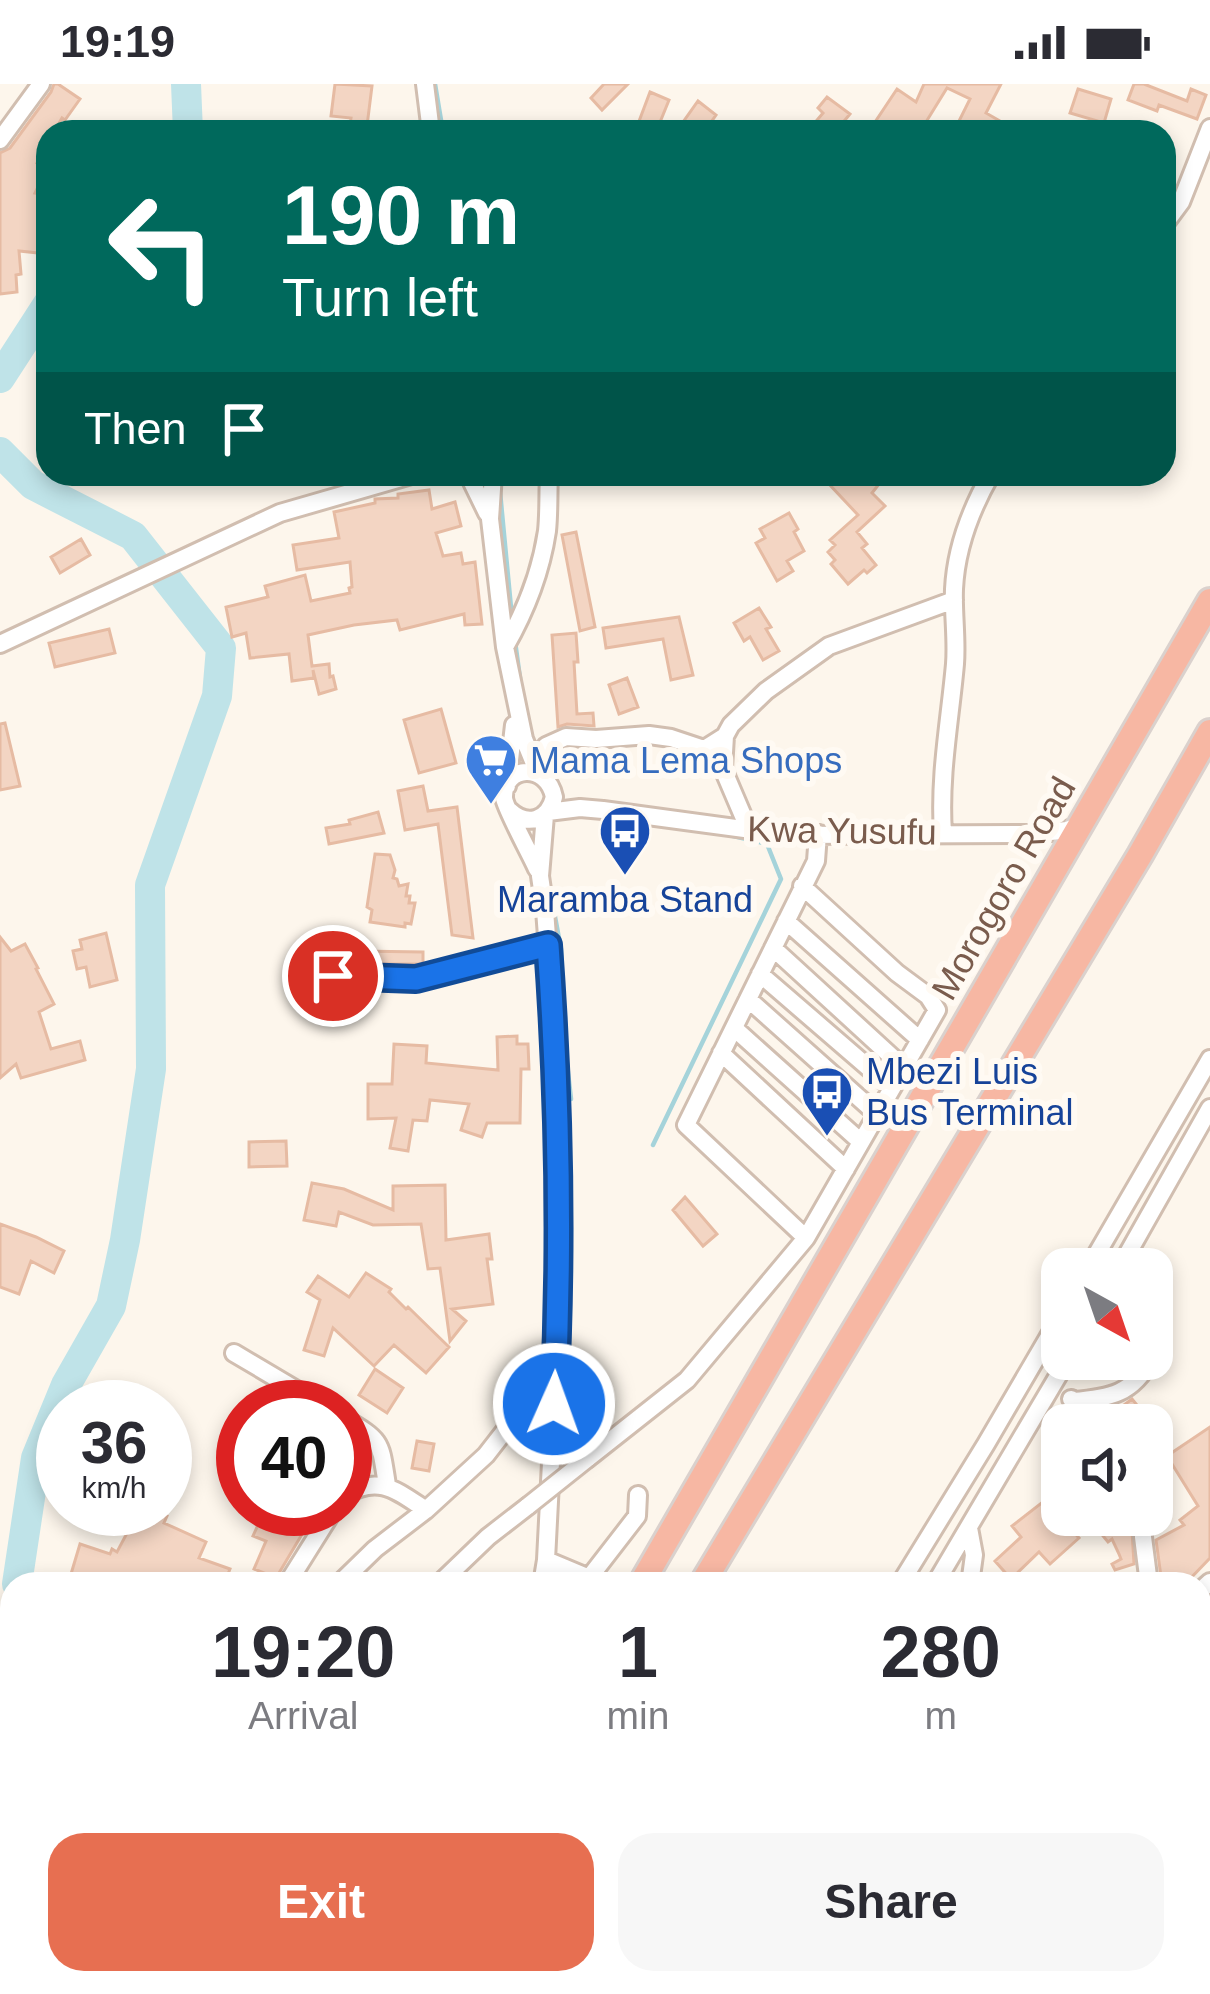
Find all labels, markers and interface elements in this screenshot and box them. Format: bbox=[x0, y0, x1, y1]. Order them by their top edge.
text: 19:19 bbox=[60, 16, 175, 67]
icon: left bbox=[84, 168, 240, 324]
text: 190 m bbox=[282, 168, 520, 262]
text: Turn left bbox=[282, 267, 478, 327]
icon: arrive bbox=[211, 396, 277, 462]
text: Then bbox=[84, 403, 187, 454]
supermarket icon: Mama Lema Shops bbox=[463, 732, 519, 806]
place label: Mama Lema Shops bbox=[530, 740, 842, 781]
street label: Morogoro Road bbox=[923, 770, 1084, 1007]
bus stop icon: Maramba Stand bbox=[597, 803, 653, 877]
street label: Kwa Yusufu bbox=[747, 808, 937, 853]
place label: Maramba Stand bbox=[497, 879, 753, 920]
pin bbox=[282, 925, 384, 1027]
icon: arrive bbox=[300, 943, 366, 1009]
place label: Mbezi Luis Bus Terminal bbox=[866, 1051, 1073, 1133]
bus stop icon: Mbezi Luis Bus Terminal bbox=[799, 1064, 855, 1138]
north arrow bbox=[1041, 1248, 1173, 1380]
map controls bbox=[1041, 1248, 1173, 1536]
position arrow bbox=[491, 1341, 617, 1467]
speed limit sign: 40 bbox=[216, 1380, 372, 1536]
button: sound bbox=[1041, 1404, 1173, 1536]
text: 36 bbox=[81, 1409, 147, 1476]
text: km/h bbox=[81, 1471, 147, 1504]
text: 19:20 bbox=[211, 1612, 395, 1692]
text: 1 bbox=[618, 1612, 658, 1692]
text: 280 bbox=[881, 1612, 1001, 1692]
text: Arrival bbox=[248, 1694, 359, 1737]
text: min bbox=[607, 1694, 669, 1737]
text: m bbox=[924, 1694, 957, 1737]
button: Exit bbox=[48, 1833, 594, 1971]
button: Share bbox=[618, 1833, 1164, 1971]

